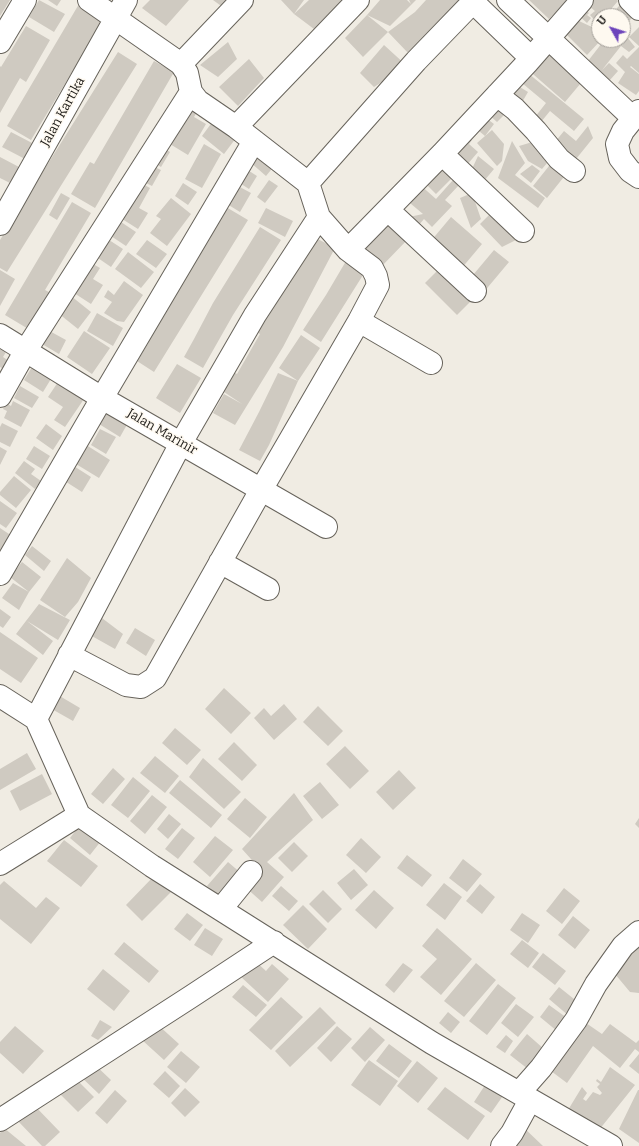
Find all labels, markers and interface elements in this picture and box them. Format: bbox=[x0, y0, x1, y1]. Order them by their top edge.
north arrow bbox=[591, 8, 631, 48]
text: U bbox=[594, 14, 610, 28]
street label: Jalan Kartika bbox=[38, 75, 88, 149]
street label: Jalan Marinir bbox=[124, 406, 200, 458]

